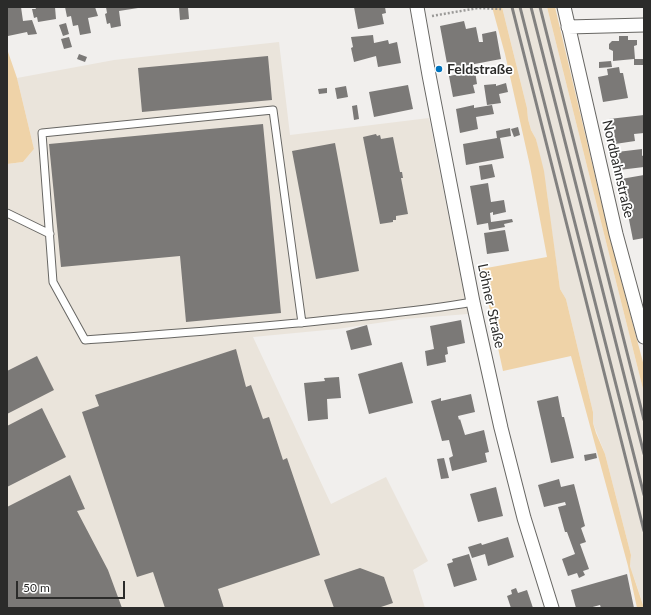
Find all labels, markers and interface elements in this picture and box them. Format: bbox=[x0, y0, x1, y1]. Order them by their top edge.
place label: Feldstraße bbox=[447, 61, 513, 77]
marker: Feldstraße bbox=[434, 64, 444, 74]
street label: Nordbahnstraße bbox=[599, 118, 637, 220]
street label: Löhner Straße bbox=[474, 262, 508, 350]
scale bar bbox=[18, 573, 127, 599]
text: 50 m bbox=[23, 580, 50, 595]

